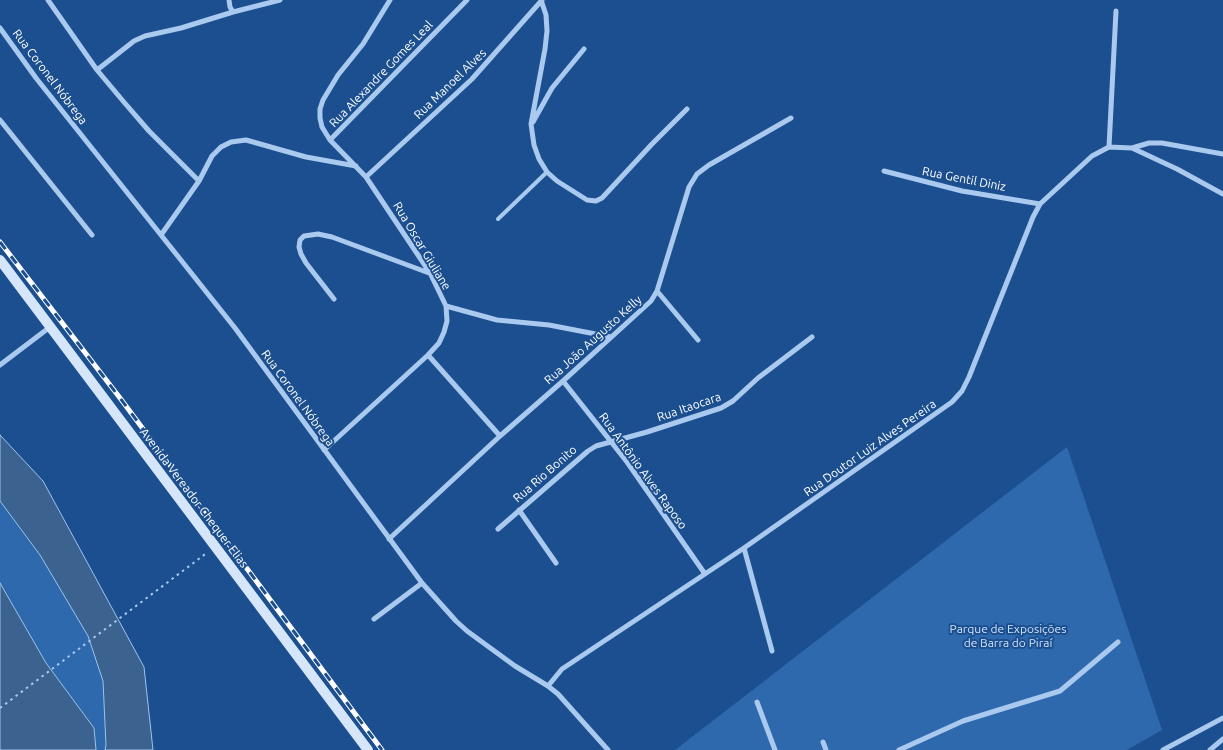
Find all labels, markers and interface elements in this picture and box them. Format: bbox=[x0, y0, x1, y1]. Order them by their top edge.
street label: Rua Alexandre Gomes Leal bbox=[326, 18, 436, 130]
street label: Rua Coronel Nóbrega bbox=[10, 27, 90, 127]
street label: Rua Manoel Alves bbox=[411, 46, 489, 122]
street label: Rua Gentil Diniz bbox=[921, 164, 1007, 194]
street label: Rua Oscar Giuliane bbox=[390, 199, 454, 293]
street label: Rua João Augusto Kelly bbox=[541, 292, 645, 388]
street label: Rua Coronel Nóbrega bbox=[258, 347, 338, 449]
street label: Rua Itaocara bbox=[655, 389, 723, 425]
street label: Rua Doutor Luiz Alves Pereira bbox=[801, 397, 939, 499]
street label: Rua Antônio Alves Raposo bbox=[596, 410, 690, 532]
street label: Avenida Vereador Chequer Elias bbox=[137, 425, 251, 571]
street label: Rua Rio Bonito bbox=[510, 442, 580, 506]
park label: Parque de Exposições de Barra do Piraí bbox=[950, 622, 1066, 650]

